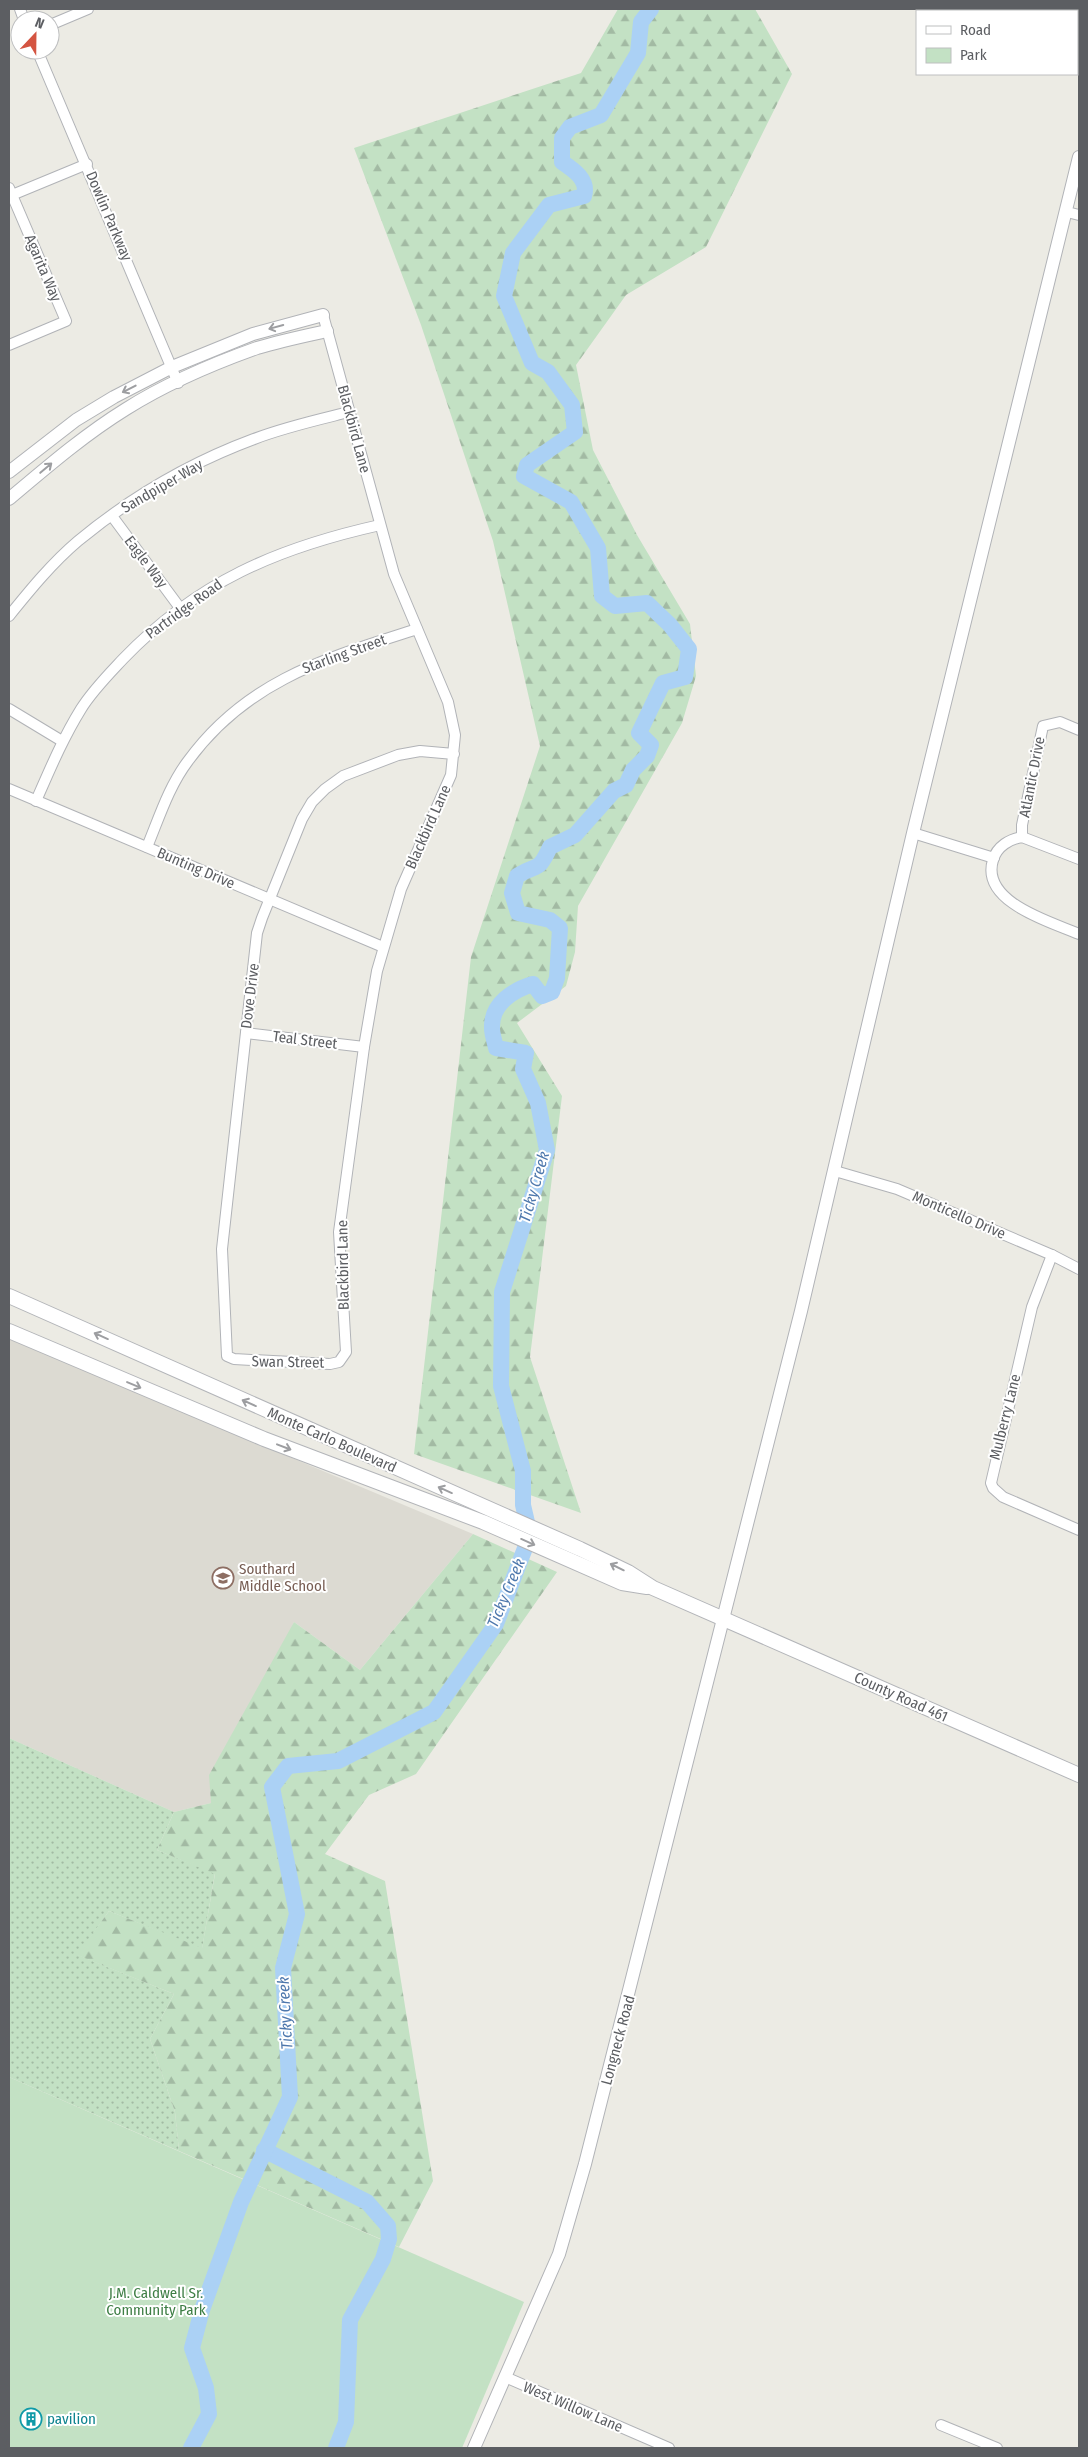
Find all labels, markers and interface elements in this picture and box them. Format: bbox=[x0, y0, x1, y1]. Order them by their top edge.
north arrow bbox=[10, 10, 60, 60]
legend bbox=[916, 10, 1078, 75]
text: N bbox=[33, 14, 47, 33]
text: Road bbox=[960, 21, 991, 39]
text: Park bbox=[960, 46, 987, 64]
street label: Dowlin Parkway bbox=[82, 168, 136, 264]
street label: Agarita Way bbox=[21, 232, 65, 305]
one-way arrow bbox=[268, 323, 284, 333]
street label: Blackbird Lane bbox=[334, 383, 374, 475]
one-way arrow bbox=[121, 384, 136, 394]
street label: Sandpiper Way bbox=[118, 455, 206, 517]
one-way arrow bbox=[39, 462, 52, 473]
street label: Eagle Way bbox=[121, 532, 172, 592]
street label: Partridge Road bbox=[142, 575, 226, 643]
street label: Starling Street bbox=[300, 630, 388, 677]
street label: Atlantic Drive bbox=[1015, 735, 1049, 819]
street label: Blackbird Lane bbox=[401, 782, 455, 872]
street label: Bunting Drive bbox=[154, 844, 238, 892]
street label: Dove Drive bbox=[237, 962, 263, 1030]
street label: Teal Street bbox=[272, 1027, 338, 1053]
water label: Ticky Creek bbox=[515, 1149, 553, 1225]
street label: Monticello Drive bbox=[910, 1187, 1008, 1243]
street label: Blackbird Lane bbox=[333, 1220, 353, 1310]
one-way arrow bbox=[94, 1331, 109, 1341]
street label: Swan Street bbox=[251, 1352, 325, 1372]
street label: Mulberry Lane bbox=[986, 1372, 1024, 1462]
one-way arrow bbox=[126, 1380, 141, 1390]
one-way arrow bbox=[242, 1397, 257, 1407]
street label: Monte Carlo Boulevard bbox=[265, 1403, 399, 1477]
one-way arrow bbox=[276, 1443, 291, 1452]
one-way arrow bbox=[438, 1485, 453, 1495]
one-way arrow bbox=[520, 1537, 535, 1547]
water label: Ticky Creek bbox=[483, 1556, 529, 1630]
place label: Southard Middle School bbox=[239, 1560, 326, 1595]
one-way arrow bbox=[610, 1562, 625, 1571]
school or university icon: Southard Middle School bbox=[211, 1566, 235, 1590]
street label: County Road 461 bbox=[851, 1668, 951, 1726]
water label: Ticky Creek bbox=[274, 1976, 296, 2050]
street label: Longneck Road bbox=[597, 1993, 639, 2087]
park label: J.M. Caldwell Sr. Community Park bbox=[106, 2284, 206, 2319]
street label: West Willow Lane bbox=[520, 2378, 626, 2436]
building icon: pavilion bbox=[19, 2407, 43, 2431]
place label: pavilion bbox=[47, 2410, 96, 2428]

